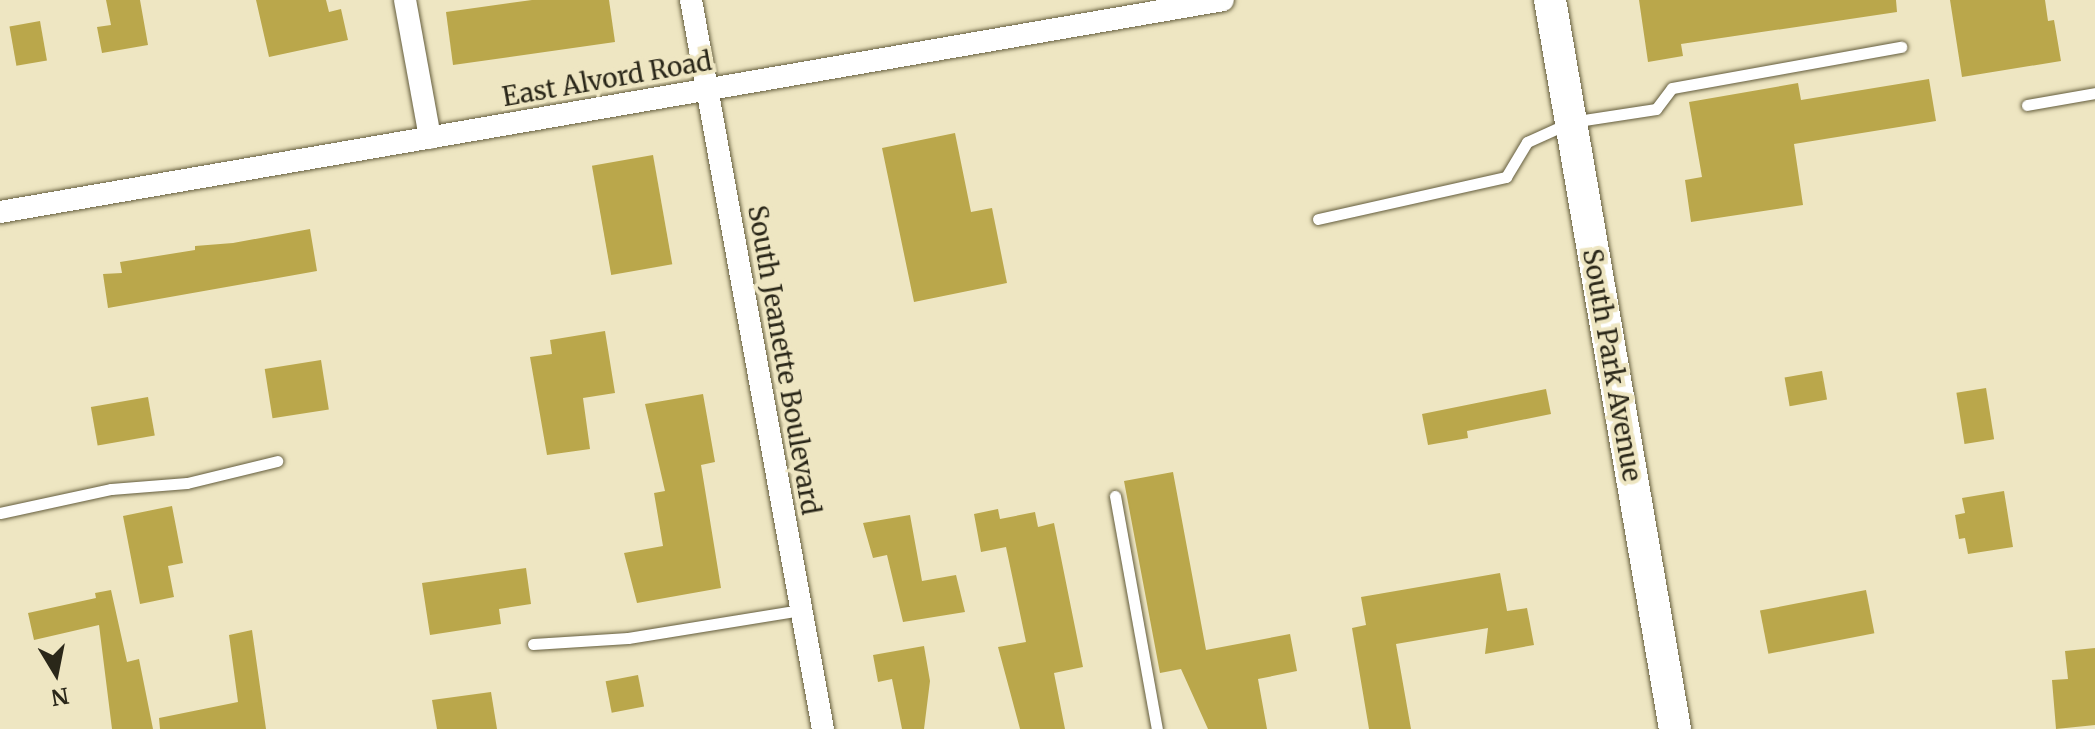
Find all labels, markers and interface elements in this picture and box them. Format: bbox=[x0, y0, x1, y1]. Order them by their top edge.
street label: East Alvord Road bbox=[500, 45, 714, 113]
street label: South Jeanette Boulevard bbox=[741, 203, 827, 517]
street label: South Park Avenue bbox=[1576, 246, 1648, 484]
north arrow bbox=[16, 633, 96, 713]
text: N bbox=[49, 681, 71, 712]

